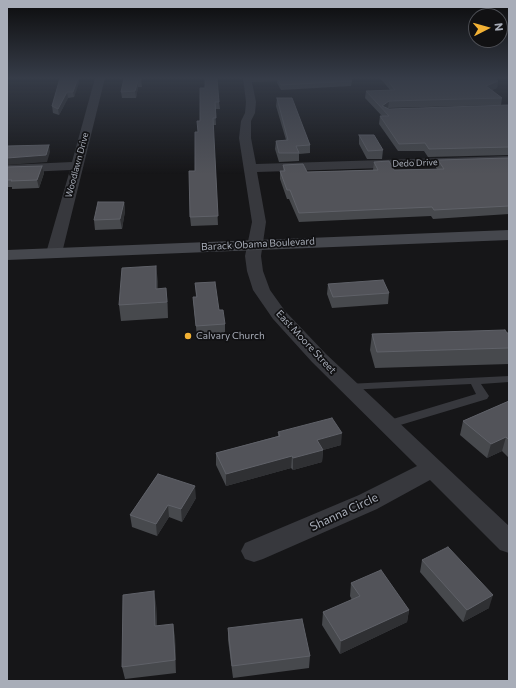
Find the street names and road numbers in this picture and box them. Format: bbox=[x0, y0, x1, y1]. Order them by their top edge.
street label: Woodlawn Drive bbox=[63, 131, 91, 199]
street label: Dedo Drive bbox=[392, 157, 438, 169]
street label: Barack Obama Boulevard bbox=[201, 235, 315, 253]
street label: East Moore Street bbox=[273, 308, 339, 376]
street label: Shanna Circle bbox=[308, 490, 380, 534]

